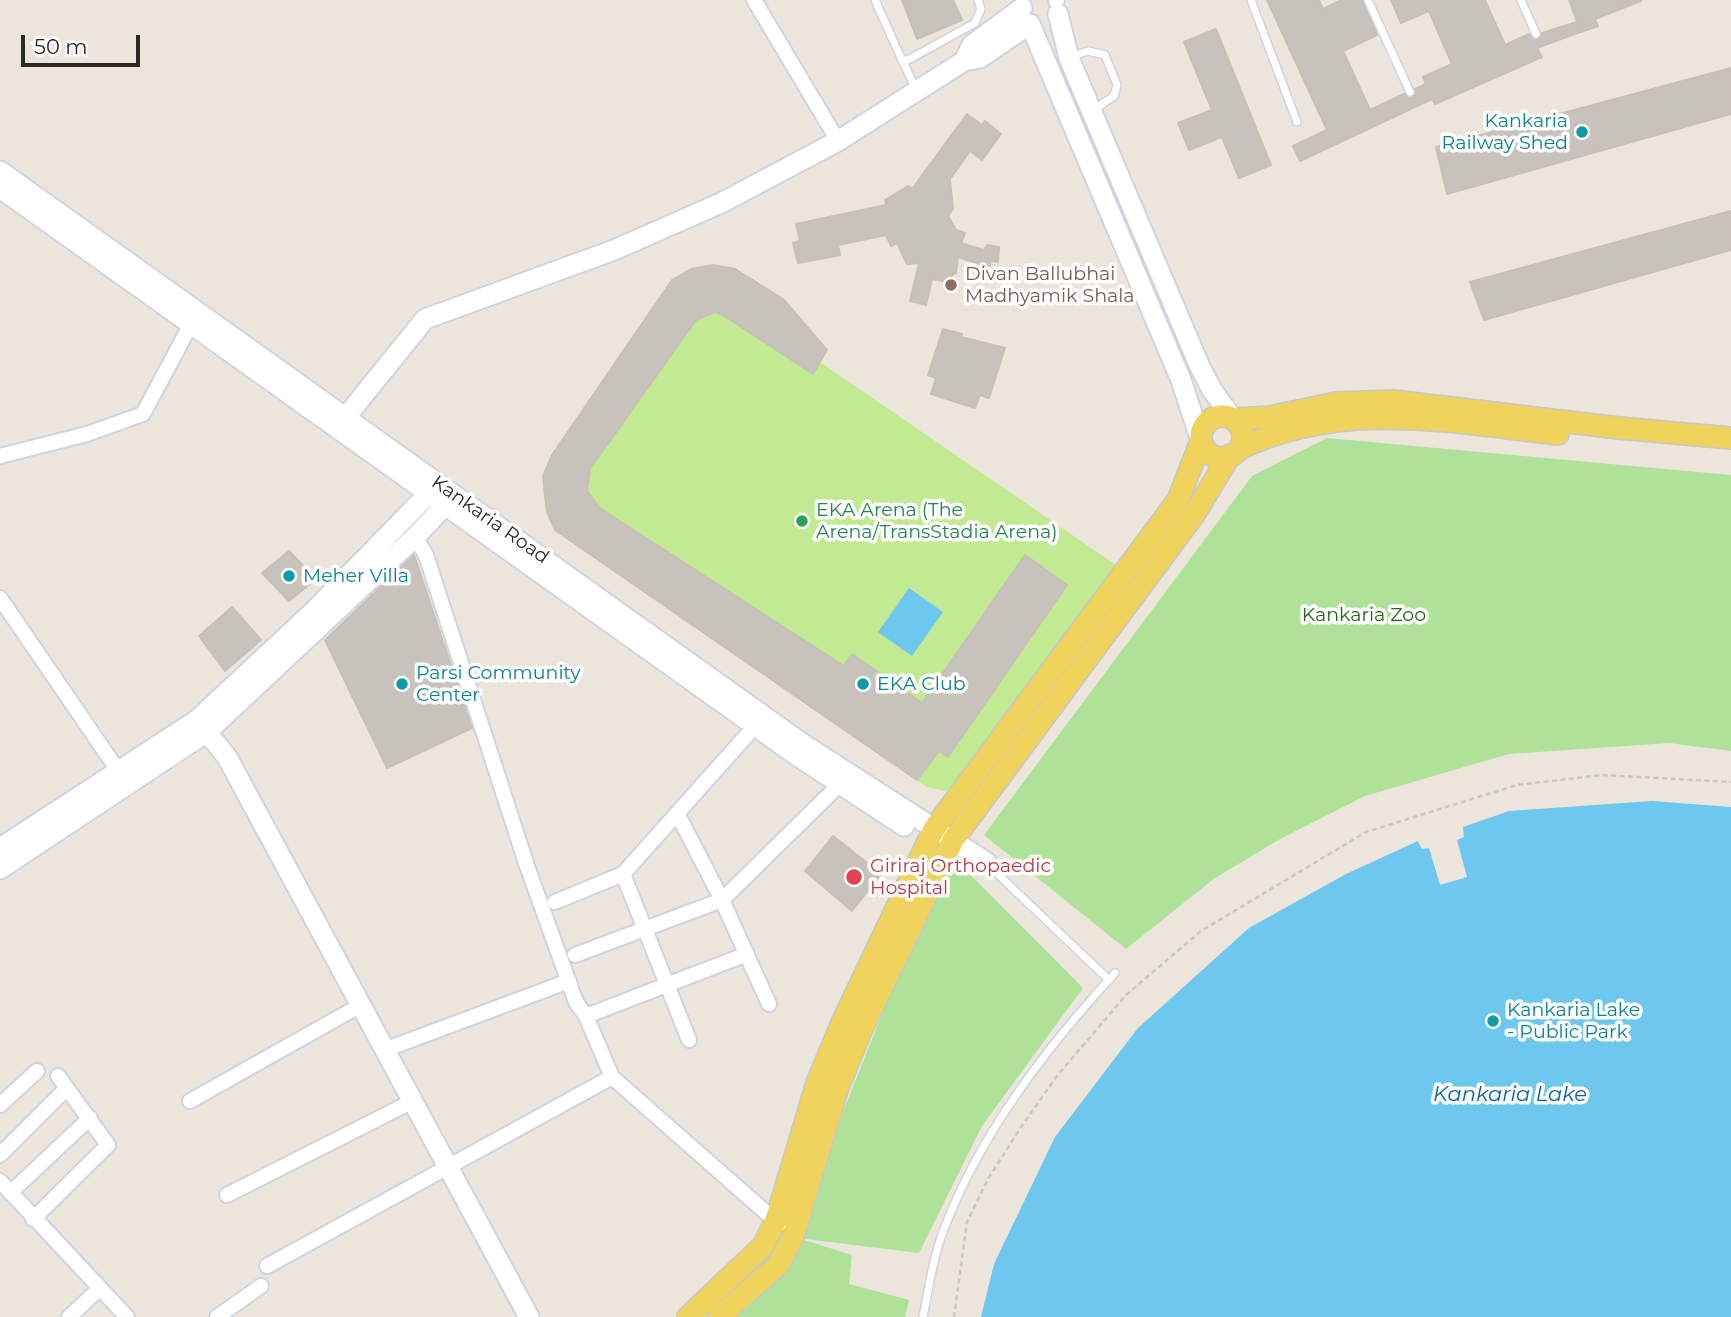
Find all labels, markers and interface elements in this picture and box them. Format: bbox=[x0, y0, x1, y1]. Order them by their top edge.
scale bar bbox=[24, 21, 144, 65]
text: 50 m bbox=[34, 34, 88, 59]
place label: Kankaria Railway Shed bbox=[1442, 110, 1568, 154]
marker: Kankaria Railway Shed bbox=[1574, 124, 1590, 140]
place label: Divan Ballubhai Madhyamik Shala bbox=[965, 263, 1135, 307]
marker: Divan Ballubhai Madhyamik Shala bbox=[943, 277, 959, 293]
street label: Kankaria Road bbox=[427, 471, 553, 569]
place label: EKA Arena (The Arena/TransStadia Arena) bbox=[816, 499, 1057, 543]
marker: EKA Arena (The Arena/TransStadia Arena) bbox=[794, 513, 810, 529]
place label: Meher Villa bbox=[303, 565, 409, 587]
marker: Meher Villa bbox=[281, 568, 297, 584]
park label: Kankaria Zoo bbox=[1302, 604, 1426, 626]
place label: Parsi Community Center bbox=[416, 662, 581, 706]
place label: EKA Club bbox=[877, 673, 966, 695]
marker: Parsi Community Center bbox=[394, 676, 410, 692]
marker: EKA Club bbox=[855, 676, 871, 692]
place label: Giriraj Orthopaedic Hospital bbox=[870, 855, 1051, 899]
marker: Giriraj Orthopaedic Hospital bbox=[844, 867, 864, 887]
place label: Kankaria Lake - Public Park bbox=[1507, 999, 1640, 1043]
marker: Kankaria Lake - Public Park bbox=[1485, 1013, 1501, 1029]
water label: Kankaria Lake bbox=[1433, 1082, 1587, 1108]

